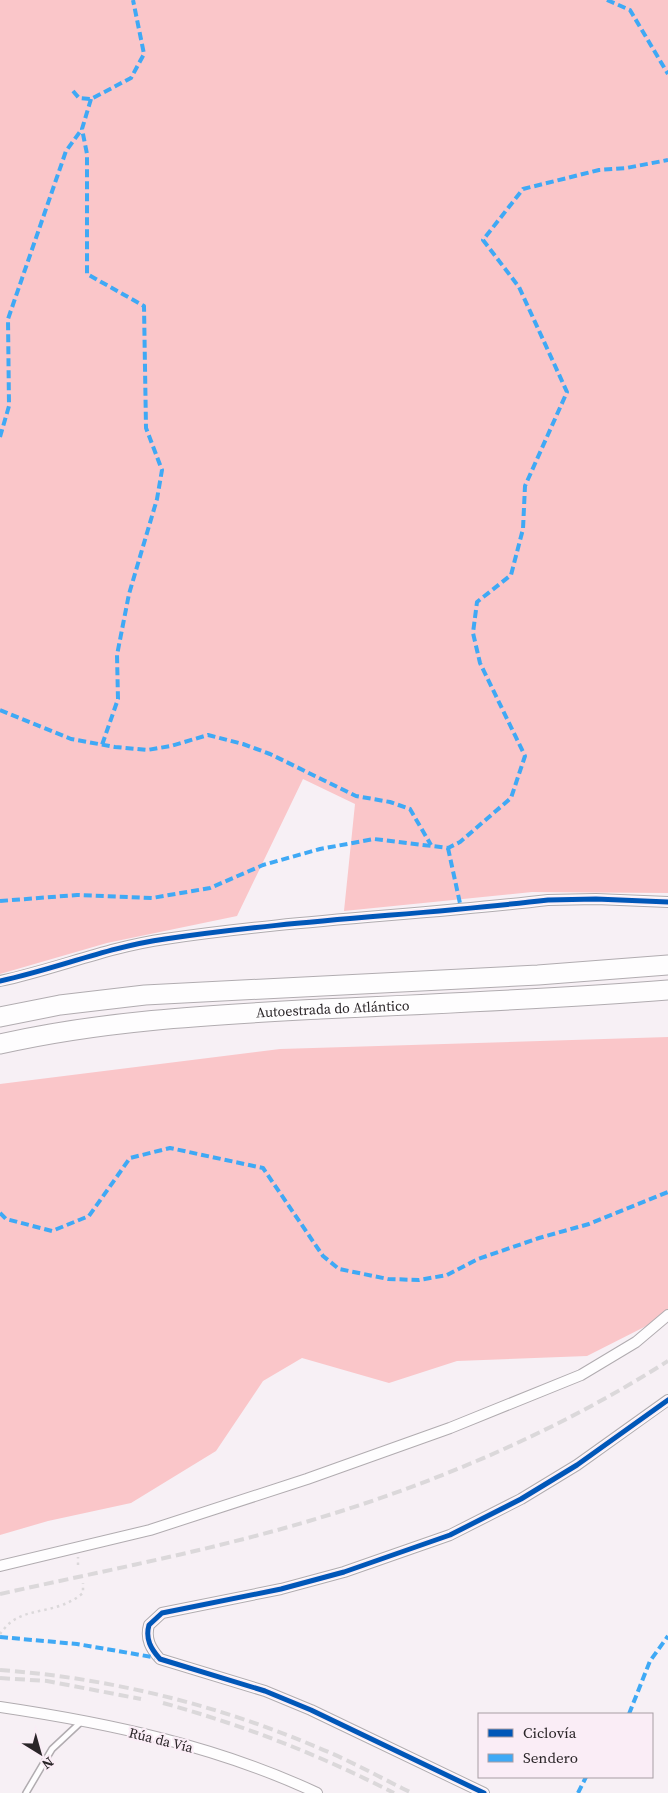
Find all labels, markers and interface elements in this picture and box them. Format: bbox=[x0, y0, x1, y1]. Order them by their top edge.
street label: Autoestrada do Atlántico bbox=[255, 995, 410, 1023]
legend bbox=[478, 1713, 653, 1778]
street label: Rúa da Vía bbox=[127, 1722, 196, 1758]
text: Ciclovía bbox=[523, 1722, 577, 1743]
north arrow bbox=[15, 1728, 65, 1778]
text: Sendero bbox=[523, 1747, 578, 1768]
text: N bbox=[38, 1752, 58, 1774]

